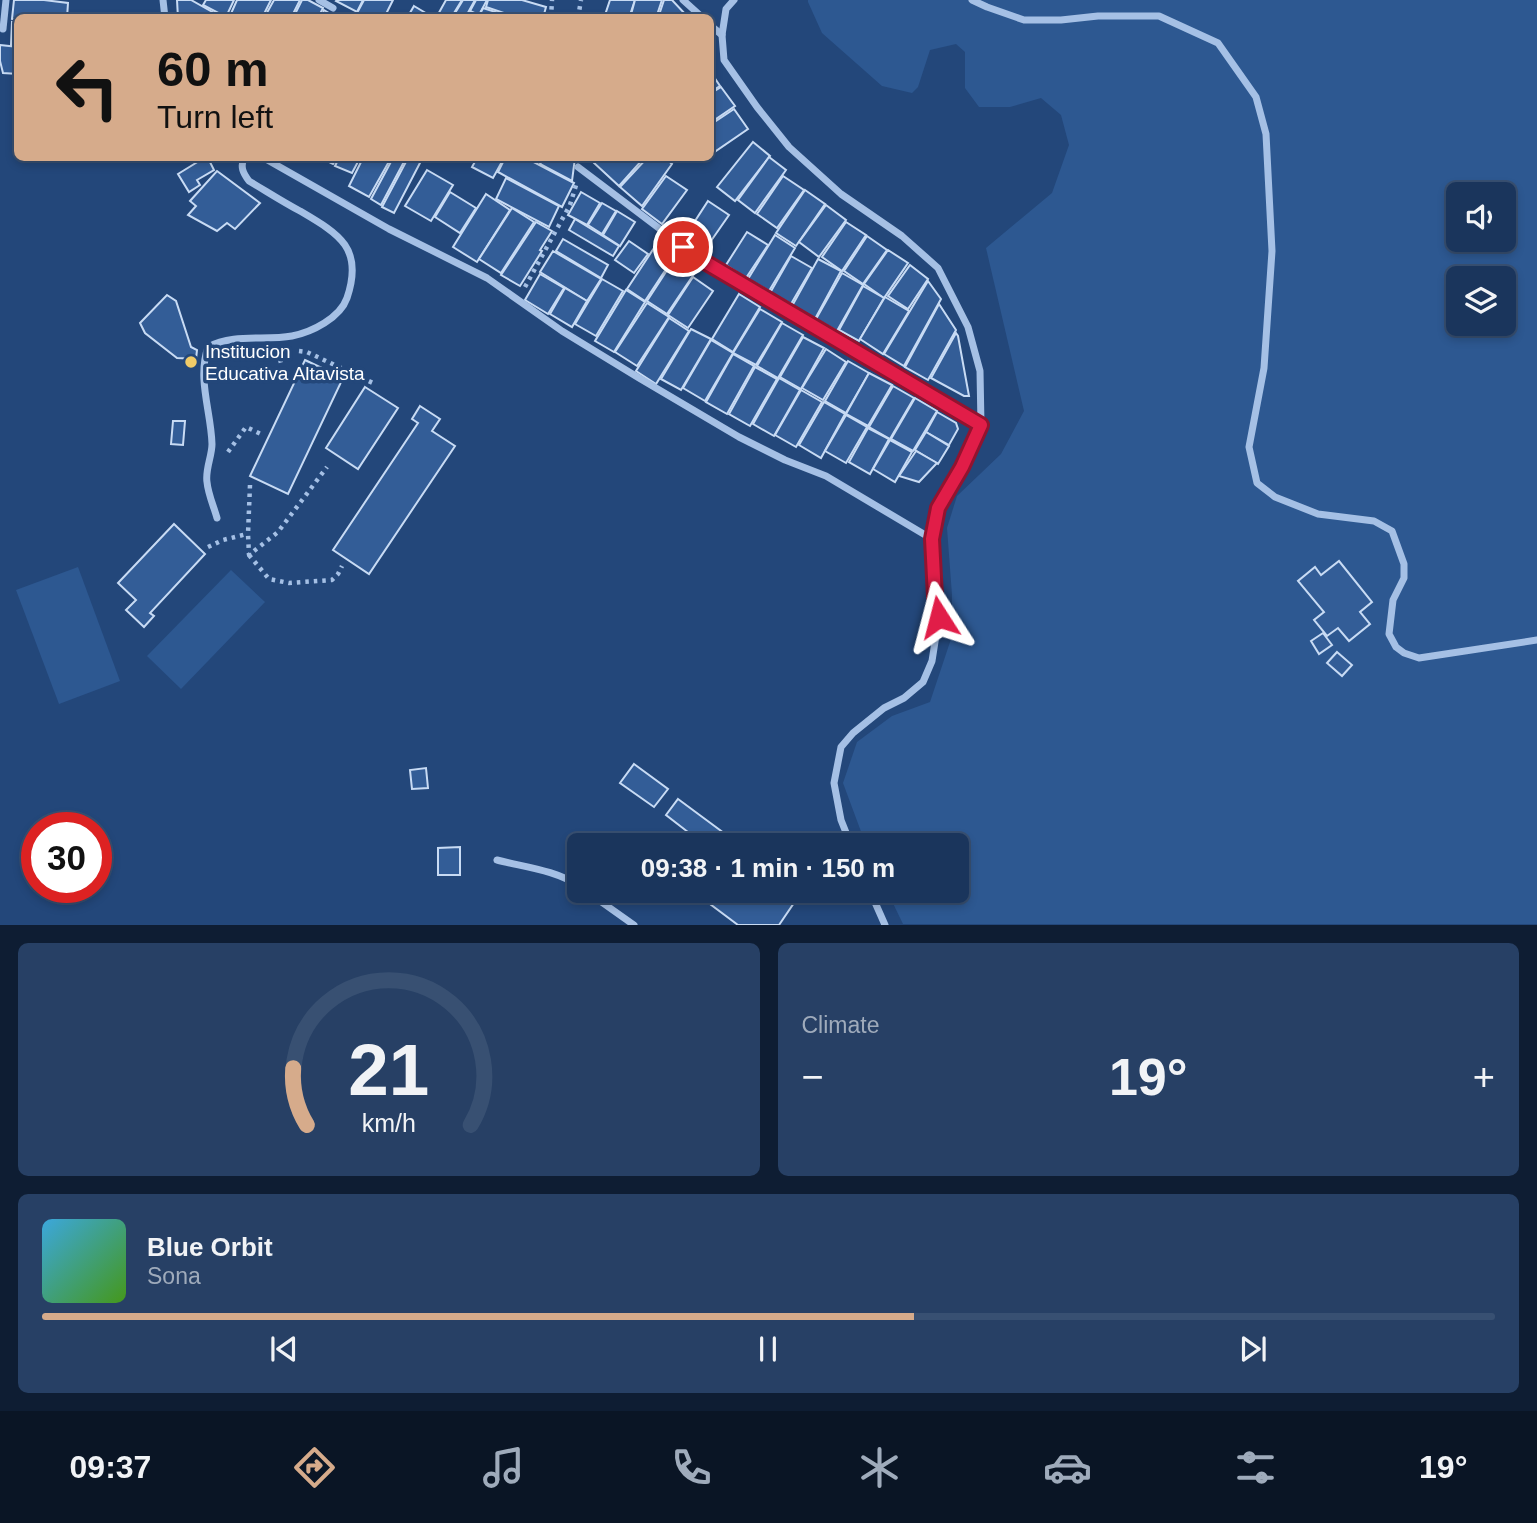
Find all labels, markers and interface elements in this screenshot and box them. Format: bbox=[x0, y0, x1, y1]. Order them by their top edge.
icon: left bbox=[42, 42, 133, 133]
text: 60 m bbox=[157, 42, 269, 96]
text: Turn left bbox=[157, 99, 273, 135]
map controls bbox=[1446, 182, 1516, 336]
button: sound bbox=[1446, 182, 1516, 252]
pin bbox=[653, 217, 713, 277]
icon: arrive bbox=[664, 228, 702, 266]
button: layers bbox=[1446, 266, 1516, 336]
place label: Institucion Educativa Altavista bbox=[205, 341, 365, 384]
marker: Institucion Educativa Altavista bbox=[183, 354, 199, 370]
position arrow bbox=[902, 580, 976, 654]
speed limit sign: 30 bbox=[21, 812, 112, 903]
text: 09:38 · 1 min · 150 m bbox=[641, 853, 895, 883]
text: Climate bbox=[802, 1012, 879, 1038]
text: 21 bbox=[348, 1030, 429, 1111]
text: 19° bbox=[1109, 1048, 1188, 1106]
text: − bbox=[802, 1056, 824, 1098]
text: + bbox=[1473, 1056, 1495, 1098]
text: km/h bbox=[362, 1109, 416, 1137]
text: Blue Orbit bbox=[147, 1232, 273, 1262]
text: Sona bbox=[147, 1263, 201, 1289]
icon: previous bbox=[265, 1330, 303, 1368]
icon: pause bbox=[749, 1330, 787, 1368]
icon: next bbox=[1234, 1330, 1272, 1368]
icon: directions bbox=[290, 1443, 339, 1492]
icon: music bbox=[479, 1443, 528, 1492]
icon: phone bbox=[667, 1443, 716, 1492]
icon: climate bbox=[855, 1443, 904, 1492]
icon: car bbox=[1043, 1443, 1092, 1492]
icon: filters bbox=[1231, 1443, 1280, 1492]
text: 09:37 bbox=[70, 1449, 151, 1485]
text: 19° bbox=[1419, 1449, 1467, 1485]

